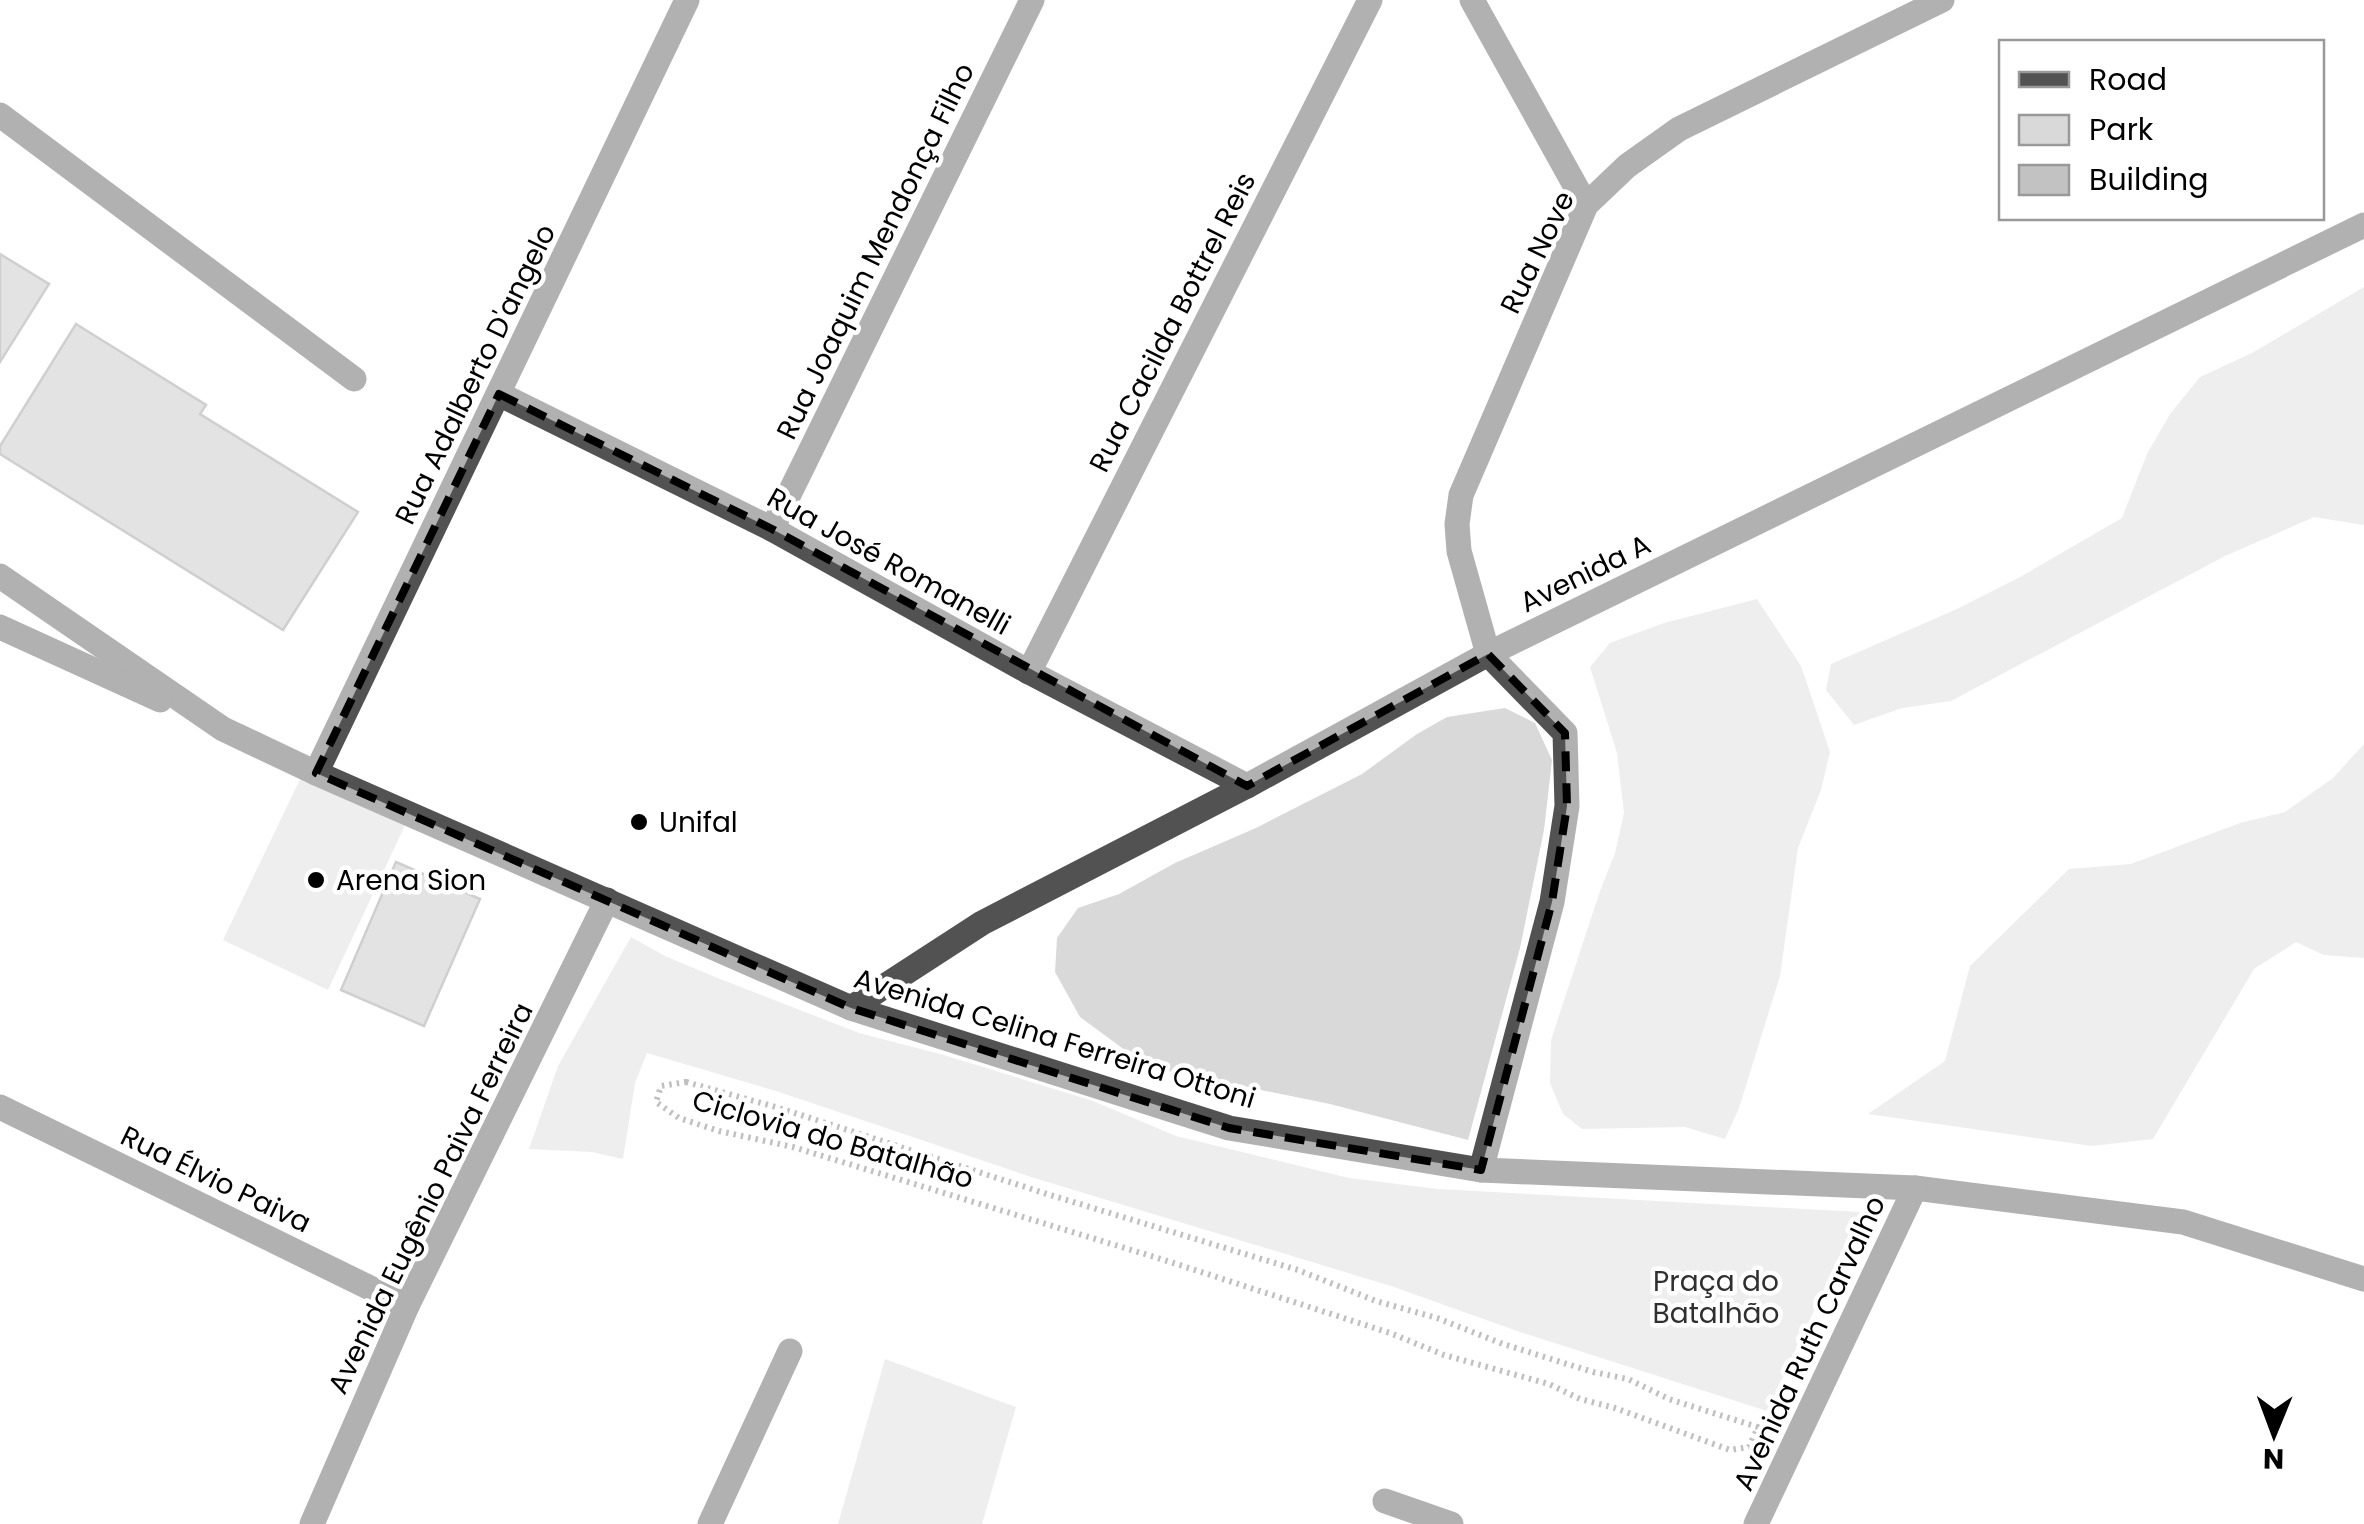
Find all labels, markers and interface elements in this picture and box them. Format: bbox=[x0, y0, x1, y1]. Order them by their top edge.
legend bbox=[1999, 40, 2324, 220]
street label: Rua Joaquim Mendonça Filho bbox=[767, 56, 984, 446]
text: Road bbox=[2089, 58, 2167, 101]
text: Park bbox=[2089, 108, 2154, 151]
text: Building bbox=[2089, 158, 2209, 201]
street label: Rua Cacilda Bottrel Reis bbox=[1080, 166, 1265, 479]
street label: Rua Nove bbox=[1491, 184, 1584, 320]
street label: Rua Adalberto D'angelo bbox=[386, 218, 565, 531]
street label: Rua José Romanelli bbox=[760, 478, 1017, 644]
street label: Avenida A bbox=[1513, 525, 1657, 622]
place label: Unifal bbox=[659, 803, 738, 842]
marker: Unifal bbox=[628, 811, 650, 833]
place label: Arena Sion bbox=[336, 861, 486, 900]
marker: Arena Sion bbox=[305, 869, 327, 891]
street label: Avenida Celina Ferreira Ottoni bbox=[849, 959, 1260, 1118]
street label: Avenida Eugênio Paiva Ferreira bbox=[318, 996, 542, 1400]
street label: Ciclovia do Batalhão bbox=[688, 1081, 978, 1198]
street label: Rua Élvio Paiva bbox=[114, 1116, 317, 1242]
street label: Avenida Ruth Carvalho bbox=[1724, 1190, 1895, 1497]
park label: Praça do Batalhão bbox=[1653, 1262, 1779, 1333]
north arrow bbox=[2224, 1384, 2324, 1484]
text: N bbox=[2263, 1439, 2284, 1478]

